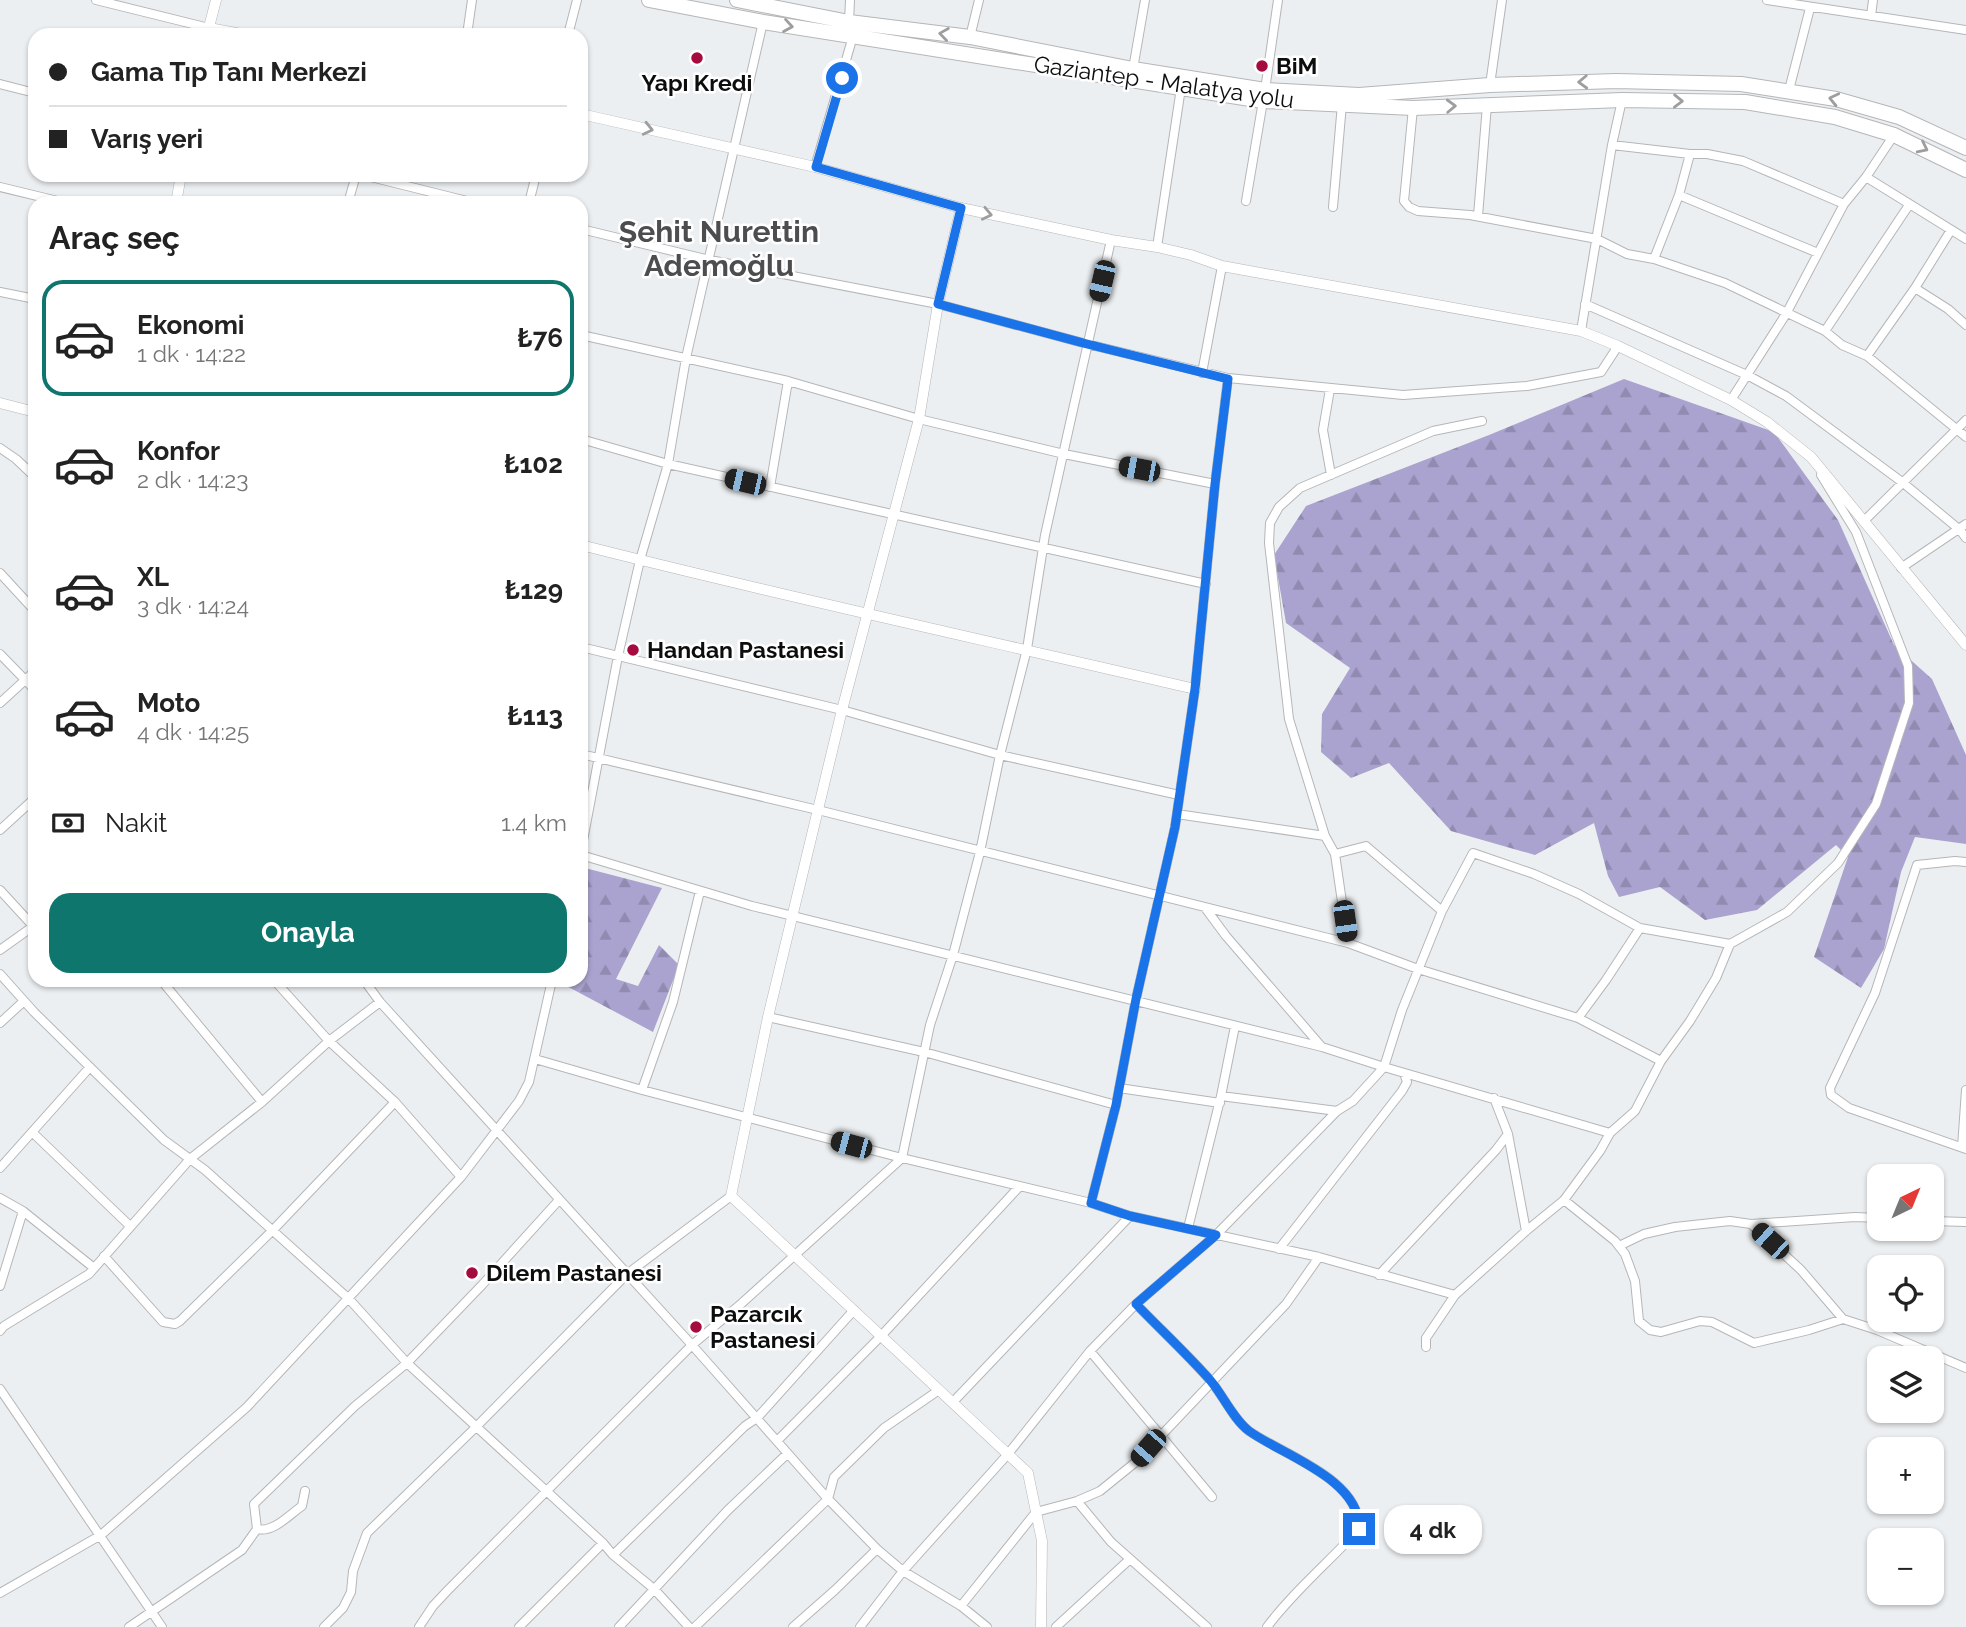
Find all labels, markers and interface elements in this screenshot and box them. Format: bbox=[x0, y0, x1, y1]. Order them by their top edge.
one-way arrow bbox=[782, 18, 794, 33]
one-way arrow bbox=[938, 27, 950, 42]
marker: Yapı Kredi bbox=[689, 50, 705, 66]
street label: Gaziantep - Malatya yolu bbox=[1032, 50, 1296, 113]
place label: BiM bbox=[1276, 52, 1317, 79]
text: Gama Tıp Tanı Merkezi bbox=[91, 57, 367, 87]
marker: BiM bbox=[1254, 58, 1270, 74]
route start bbox=[826, 62, 858, 94]
place label: Yapı Kredi bbox=[642, 69, 752, 96]
one-way arrow bbox=[1577, 74, 1588, 90]
one-way arrow bbox=[1673, 93, 1684, 109]
one-way arrow bbox=[1828, 93, 1840, 107]
one-way arrow bbox=[1445, 99, 1456, 114]
one-way arrow bbox=[642, 121, 654, 136]
text: Varış yeri bbox=[91, 124, 203, 154]
one-way arrow bbox=[1916, 140, 1928, 154]
one-way arrow bbox=[981, 205, 993, 220]
district label: Şehit Nurettin Ademoğlu bbox=[619, 214, 819, 283]
text: Araç seç bbox=[49, 219, 180, 256]
car bbox=[1088, 258, 1117, 304]
icon: car bbox=[53, 307, 116, 370]
text: Ekonomi bbox=[137, 310, 245, 340]
text: ₺76 bbox=[517, 323, 563, 353]
text: 1 dk · 14:22 bbox=[137, 340, 246, 367]
icon: car bbox=[53, 433, 116, 496]
text: Konfor bbox=[137, 436, 220, 466]
text: ₺102 bbox=[504, 449, 563, 479]
car bbox=[1117, 455, 1162, 483]
text: 2 dk · 14:23 bbox=[137, 466, 248, 493]
car bbox=[723, 467, 768, 497]
icon: car bbox=[53, 559, 116, 622]
text: XL bbox=[137, 562, 169, 592]
text: ₺129 bbox=[505, 575, 563, 605]
text: 3 dk · 14:24 bbox=[137, 592, 249, 619]
place label: Handan Pastanesi bbox=[647, 636, 844, 663]
marker: Handan Pastanesi bbox=[625, 642, 641, 658]
icon: car bbox=[53, 685, 116, 748]
text: Moto bbox=[137, 688, 200, 718]
text: ₺113 bbox=[507, 701, 563, 731]
text: 4 dk · 14:25 bbox=[137, 718, 249, 745]
icon: cash bbox=[49, 804, 87, 842]
text: Nakit bbox=[105, 808, 167, 838]
text: 1.4 km bbox=[501, 809, 567, 836]
button: Onayla bbox=[49, 893, 567, 973]
car bbox=[1332, 899, 1359, 943]
car bbox=[828, 1129, 875, 1161]
north arrow bbox=[1867, 1164, 1944, 1241]
map controls bbox=[1867, 1164, 1944, 1605]
car bbox=[1748, 1219, 1793, 1263]
button: locate bbox=[1867, 1255, 1944, 1332]
place label: Dilem Pastanesi bbox=[486, 1259, 662, 1286]
marker: Dilem Pastanesi bbox=[464, 1265, 480, 1281]
place label: Pazarcık Pastanesi bbox=[710, 1300, 816, 1353]
marker: Pazarcık Pastanesi bbox=[688, 1319, 704, 1335]
button: layers bbox=[1867, 1346, 1944, 1423]
car bbox=[1127, 1425, 1170, 1471]
button: + bbox=[1867, 1437, 1944, 1514]
callout: 4 dk bbox=[1384, 1504, 1482, 1554]
route end bbox=[1343, 1513, 1375, 1545]
text: 4 dk bbox=[1410, 1516, 1456, 1543]
button: − bbox=[1867, 1528, 1944, 1605]

